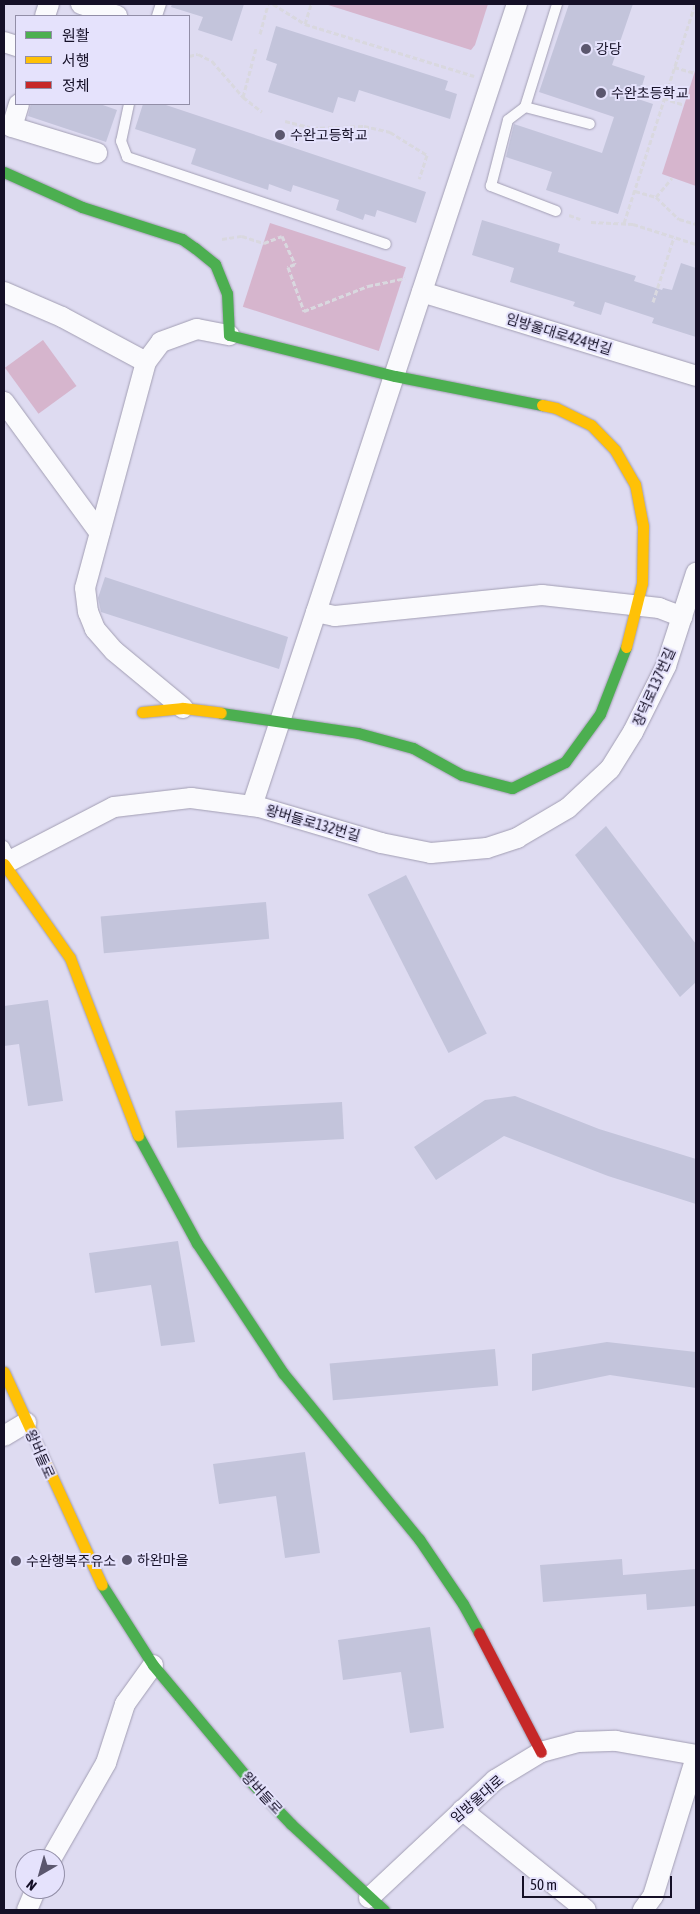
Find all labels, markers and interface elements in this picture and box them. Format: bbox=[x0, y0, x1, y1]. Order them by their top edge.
legend bbox=[15, 15, 190, 105]
text: 원활 bbox=[62, 27, 90, 44]
place label: 강당 bbox=[596, 41, 622, 57]
marker: 강당 bbox=[580, 43, 592, 55]
text: 서행 bbox=[62, 52, 90, 69]
text: 정체 bbox=[62, 77, 90, 94]
place label: 수완초등학교 bbox=[611, 85, 688, 101]
marker: 수완초등학교 bbox=[595, 87, 607, 99]
place label: 수완고등학교 bbox=[290, 127, 367, 143]
marker: 수완고등학교 bbox=[274, 129, 286, 141]
street label: 임방울대로424번길 bbox=[504, 310, 614, 358]
street label: 장덕로137번길 bbox=[629, 645, 679, 729]
street label: 왕버들로132번길 bbox=[264, 802, 362, 844]
street label: 왕버들로 bbox=[22, 1427, 58, 1481]
place label: 하완마을 bbox=[137, 1552, 189, 1568]
place label: 수완행복주유소 bbox=[26, 1553, 116, 1569]
marker: 하완마을 bbox=[121, 1554, 133, 1566]
marker: 수완행복주유소 bbox=[10, 1555, 22, 1567]
street label: 왕버들로 bbox=[238, 1768, 286, 1818]
street label: 임방울대로 bbox=[447, 1772, 507, 1826]
north arrow bbox=[15, 1849, 65, 1899]
scale bar bbox=[525, 1866, 675, 1898]
text: N bbox=[23, 1876, 40, 1894]
text: 50 m bbox=[530, 1876, 557, 1893]

